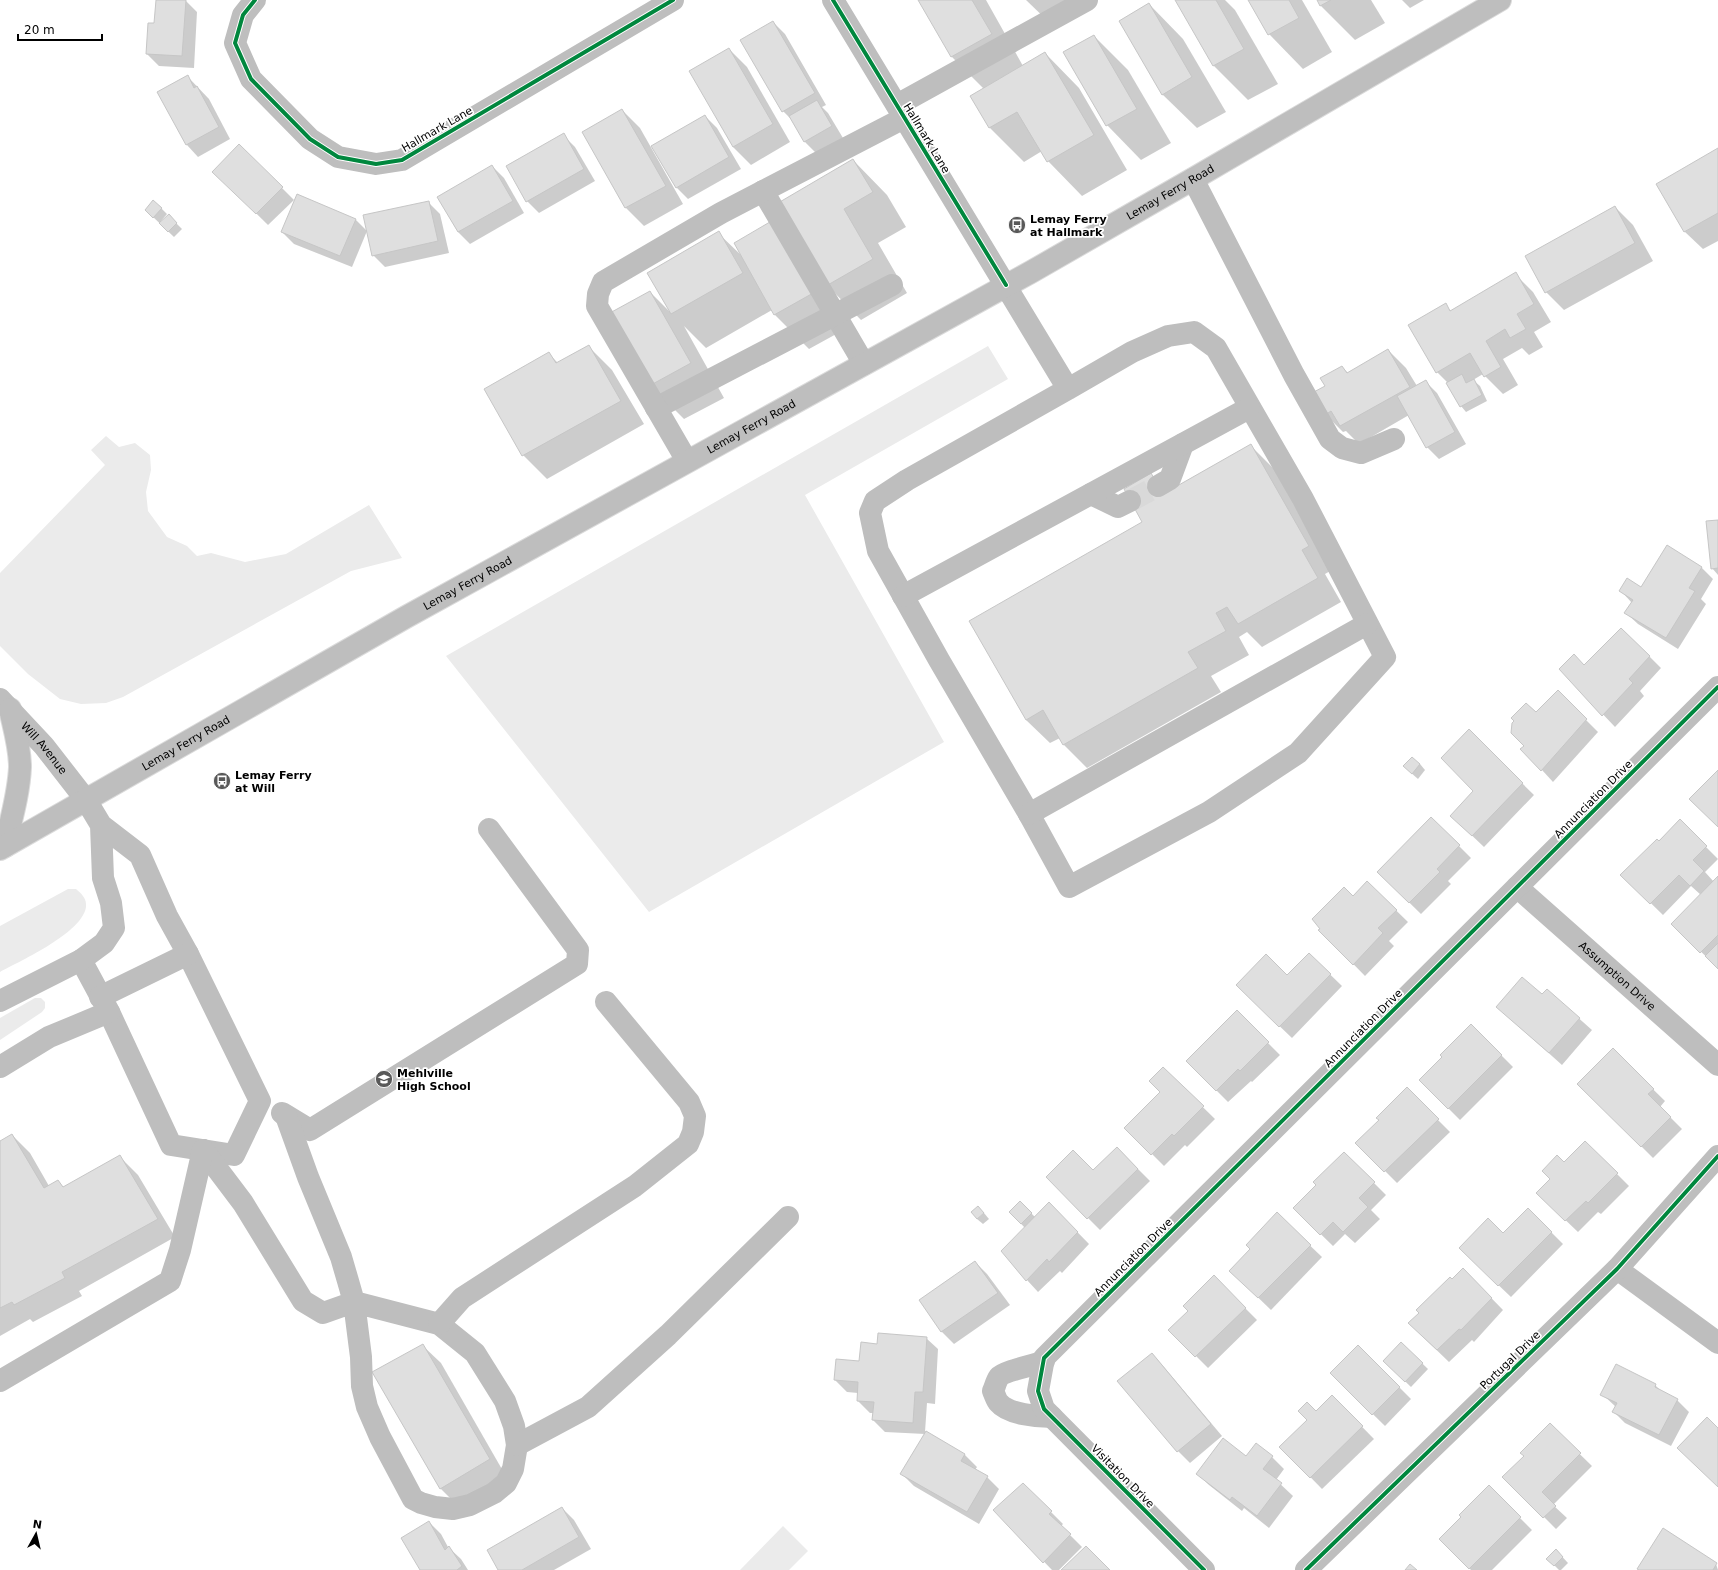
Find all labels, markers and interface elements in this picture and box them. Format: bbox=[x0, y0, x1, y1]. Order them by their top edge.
scale bar bbox=[18, 16, 102, 42]
text: 20 m bbox=[24, 23, 55, 37]
street label: Hallmark Lane bbox=[901, 101, 953, 176]
street label: Hallmark Lane bbox=[400, 104, 475, 155]
street label: Lemay Ferry Road bbox=[1124, 162, 1217, 223]
place label: Lemay Ferry at Hallmark bbox=[1030, 213, 1107, 239]
bus stop icon: Lemay Ferry at Hallmark bbox=[1007, 215, 1027, 235]
street label: Lemay Ferry Road bbox=[705, 397, 798, 457]
street label: Lemay Ferry Road bbox=[421, 554, 514, 613]
street label: Lemay Ferry Road bbox=[140, 713, 232, 774]
street label: Will Avenue bbox=[18, 720, 70, 777]
street label: Annunciation Drive bbox=[1552, 757, 1635, 841]
place label: Lemay Ferry at Will bbox=[235, 769, 312, 795]
bus stop icon: Lemay Ferry at Will bbox=[212, 771, 232, 791]
street label: Assumption Drive bbox=[1576, 939, 1658, 1014]
street label: Annunciation Drive bbox=[1322, 986, 1405, 1070]
place label: Mehlville High School bbox=[397, 1067, 471, 1093]
school or university icon: Mehlville High School bbox=[374, 1069, 394, 1089]
street label: Annunciation Drive bbox=[1092, 1215, 1175, 1299]
street label: Portugal Drive bbox=[1478, 1328, 1543, 1392]
street label: Visitation Drive bbox=[1088, 1442, 1157, 1511]
north arrow bbox=[16, 1514, 56, 1554]
text: N bbox=[32, 1518, 43, 1532]

